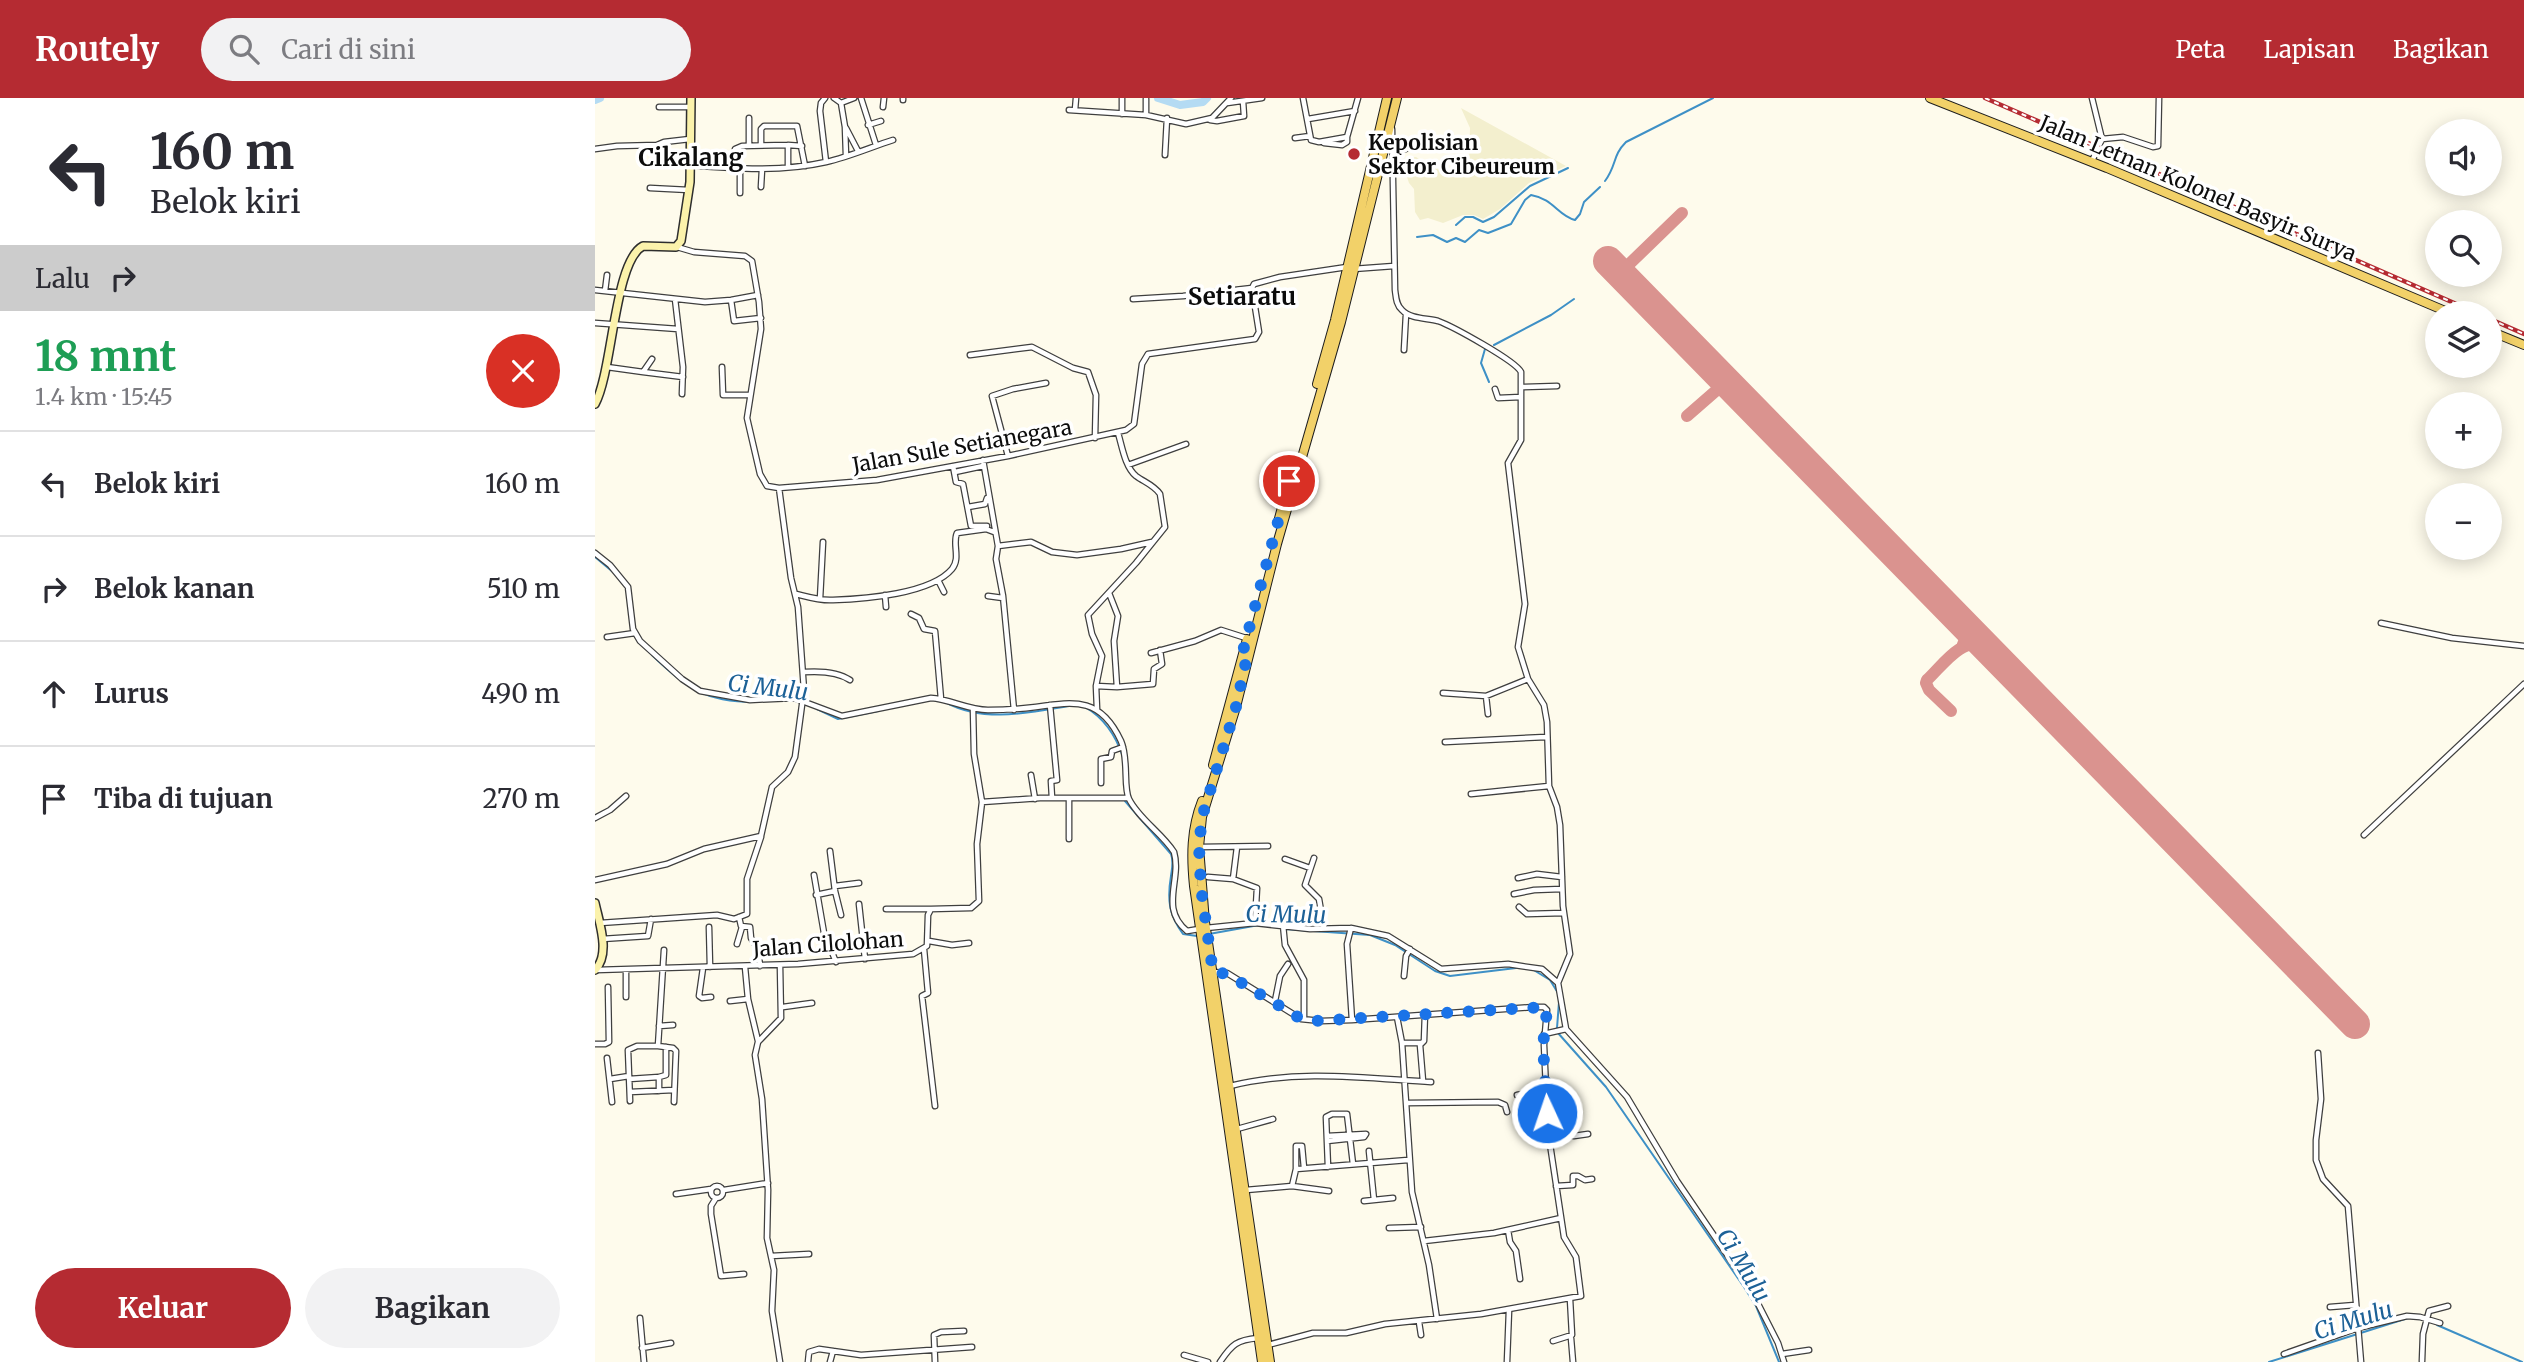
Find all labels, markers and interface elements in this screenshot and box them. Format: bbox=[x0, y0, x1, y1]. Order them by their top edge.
search box bbox=[201, 18, 691, 81]
text: Routely bbox=[35, 29, 159, 70]
icon: search bbox=[225, 30, 263, 68]
text: Cari di sini bbox=[281, 33, 416, 66]
text: Peta bbox=[2175, 34, 2225, 65]
text: Lapisan bbox=[2263, 34, 2355, 65]
text: Bagikan bbox=[2393, 34, 2489, 65]
street label: Jalan Letnan Kolonel Basyir Surya bbox=[2035, 108, 2360, 267]
map controls bbox=[2425, 119, 2502, 560]
button: sound bbox=[2425, 119, 2502, 196]
text: 160 m bbox=[150, 121, 294, 182]
icon: left bbox=[35, 126, 126, 217]
place label: Kepolisian Sektor Cibeureum bbox=[1368, 129, 1555, 180]
district label: Cikalang bbox=[639, 142, 743, 173]
marker: Kepolisian Sektor Cibeureum bbox=[1346, 146, 1362, 162]
text: Belok kiri bbox=[150, 182, 301, 222]
button: search bbox=[2425, 210, 2502, 287]
icon: right bbox=[104, 259, 142, 297]
text: Lalu bbox=[35, 262, 90, 295]
district label: Setiaratu bbox=[1188, 281, 1296, 312]
button: layers bbox=[2425, 301, 2502, 378]
text: 18 mnt bbox=[35, 330, 177, 382]
button: close bbox=[486, 334, 560, 408]
text: 1.4 km · 15:45 bbox=[35, 382, 173, 411]
button: + bbox=[2425, 392, 2502, 469]
street label: Jalan Sule Setianegara bbox=[849, 413, 1074, 479]
pin bbox=[1259, 451, 1319, 511]
icon: arrive bbox=[1270, 462, 1308, 500]
icon: left bbox=[35, 465, 73, 503]
text: Belok kiri bbox=[94, 467, 220, 500]
text: 160 m bbox=[485, 467, 560, 500]
button: − bbox=[2425, 483, 2502, 560]
icon: right bbox=[35, 570, 73, 608]
text: Belok kanan bbox=[94, 572, 254, 605]
text: 510 m bbox=[487, 572, 560, 605]
water label: Ci Mulu bbox=[726, 668, 810, 706]
icon: ahead bbox=[35, 675, 73, 713]
text: Lurus bbox=[94, 677, 169, 710]
text: 490 m bbox=[481, 677, 560, 710]
icon: arrive bbox=[35, 780, 73, 818]
text: Tiba di tujuan bbox=[94, 782, 273, 815]
text: 270 m bbox=[483, 782, 560, 815]
water label: Ci Mulu bbox=[1245, 899, 1327, 929]
street label: Jalan Cilolohan bbox=[751, 925, 905, 963]
position arrow bbox=[1510, 1076, 1584, 1150]
water label: Ci Mulu bbox=[1711, 1223, 1777, 1307]
button: Keluar bbox=[35, 1268, 291, 1348]
button: Bagikan bbox=[305, 1268, 560, 1348]
water label: Ci Mulu bbox=[2310, 1294, 2396, 1346]

